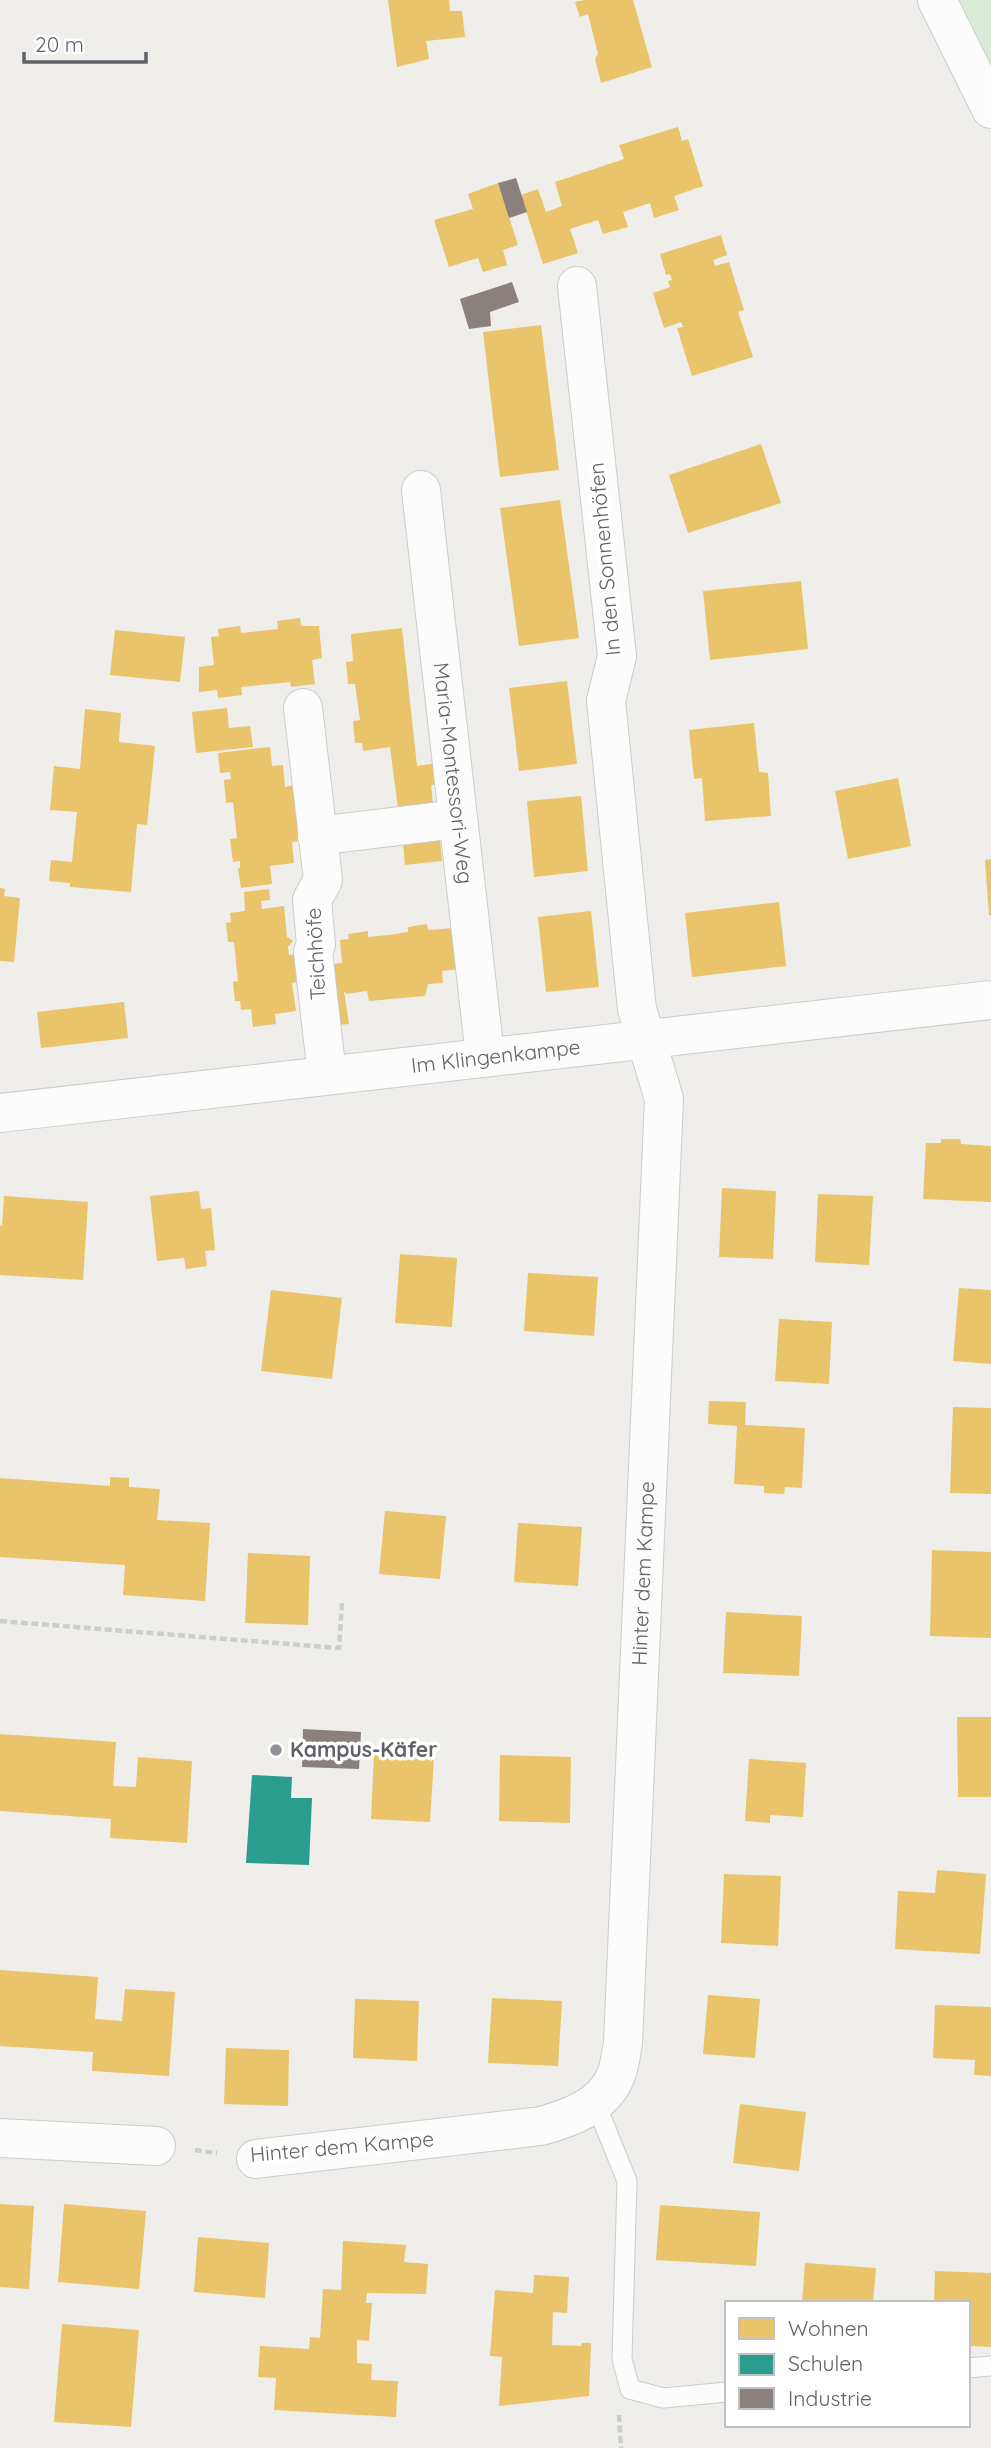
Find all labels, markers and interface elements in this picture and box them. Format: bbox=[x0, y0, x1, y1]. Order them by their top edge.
scale bar bbox=[24, 21, 147, 65]
text: 20 m bbox=[35, 31, 84, 57]
street label: In den Sonnenhöfen bbox=[583, 461, 625, 657]
street label: Maria-Montessori-Weg bbox=[429, 661, 479, 885]
street label: Teichhöfe bbox=[300, 907, 330, 1001]
street label: Im Klingenkampe bbox=[410, 1033, 582, 1078]
street label: Hinter dem Kampe bbox=[625, 1480, 659, 1666]
place label: Kampus-Käfer bbox=[290, 1736, 437, 1762]
marker: Kampus-Käfer bbox=[268, 1742, 284, 1758]
street label: Hinter dem Kampe bbox=[249, 2125, 435, 2167]
legend bbox=[725, 2301, 970, 2427]
text: Wohnen bbox=[788, 2315, 869, 2341]
text: Schulen bbox=[788, 2350, 863, 2376]
text: Industrie bbox=[788, 2385, 872, 2411]

